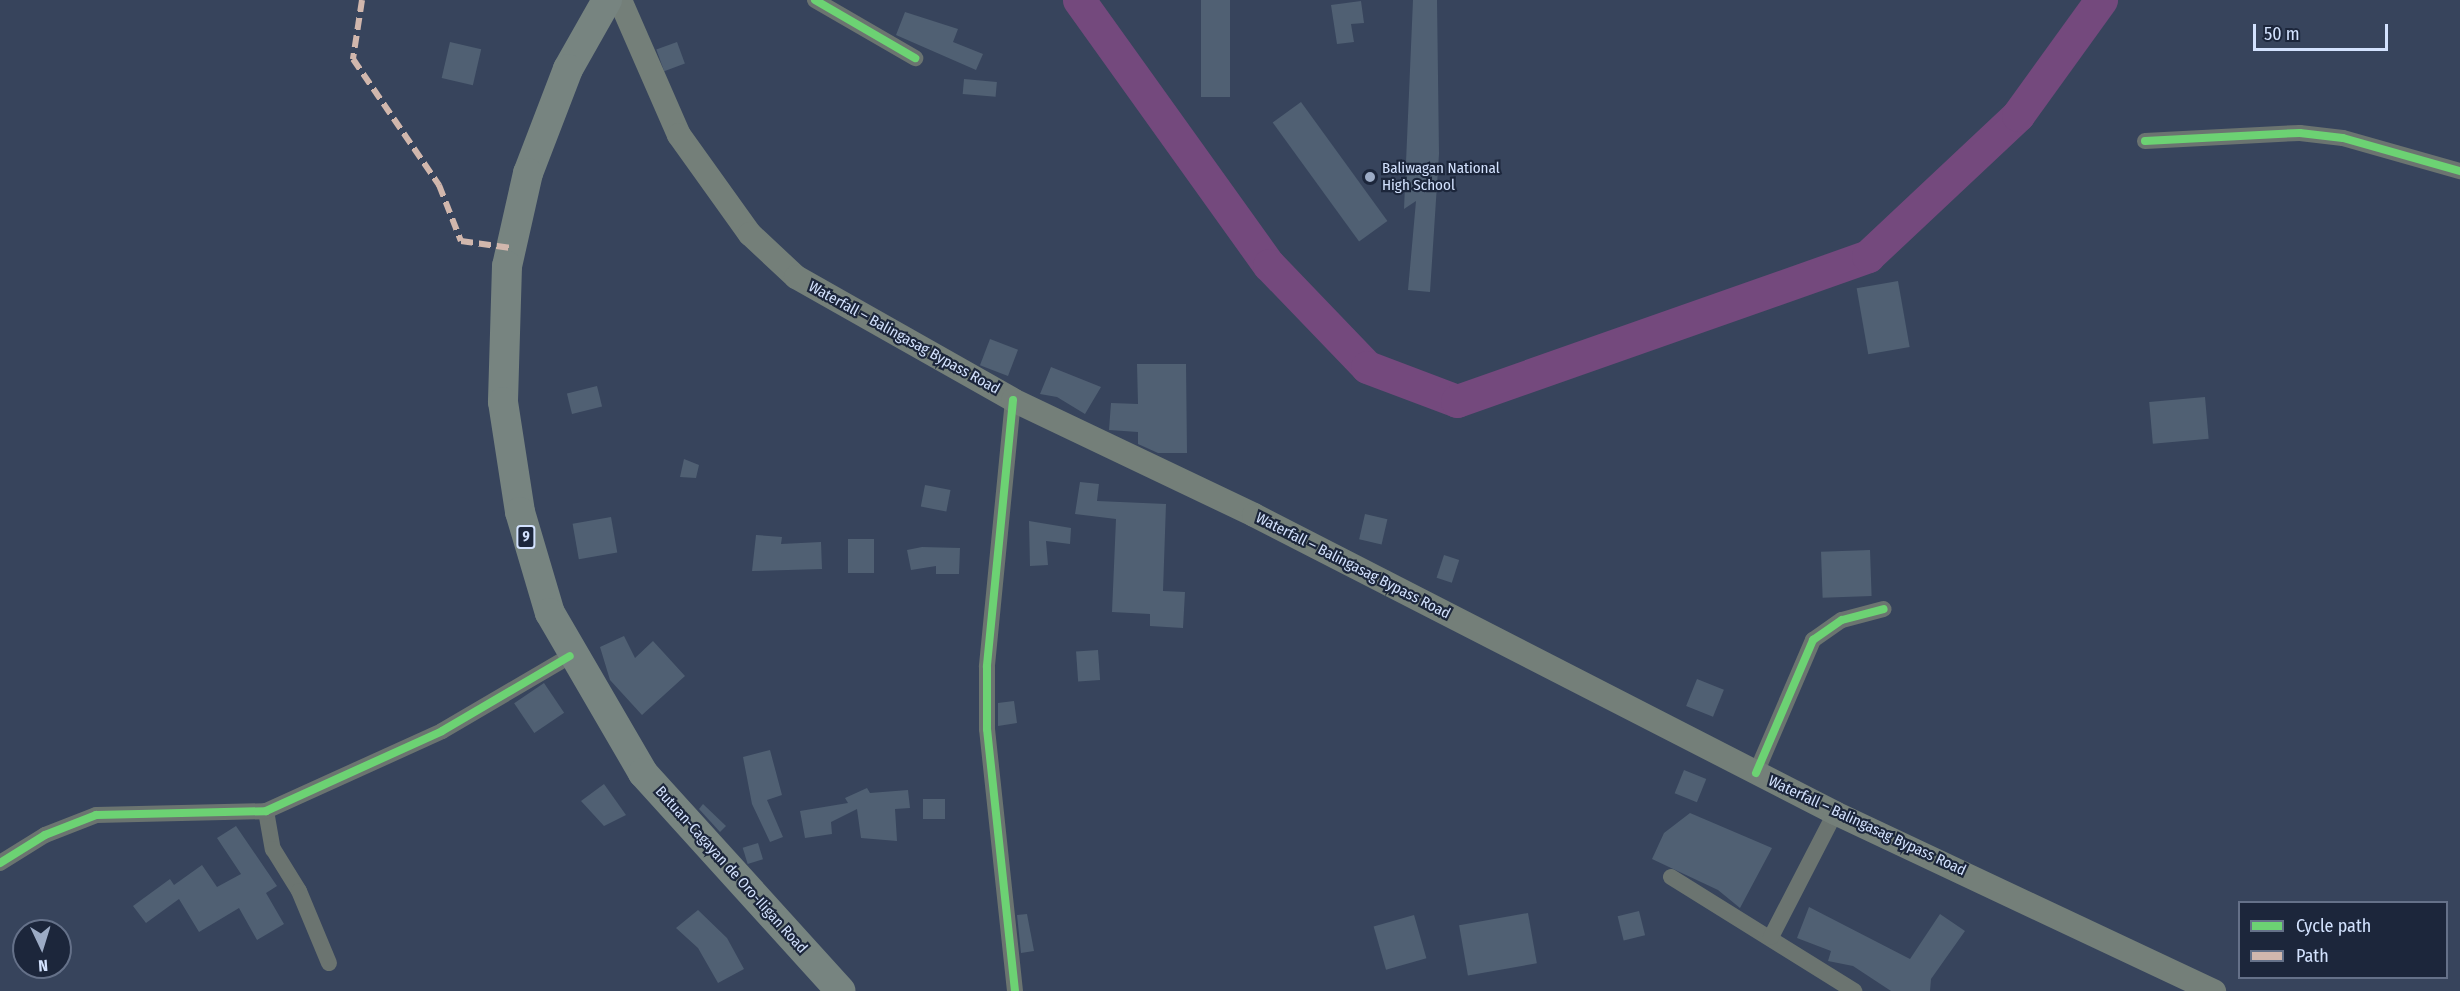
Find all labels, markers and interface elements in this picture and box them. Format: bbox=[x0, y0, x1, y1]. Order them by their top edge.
scale bar bbox=[2256, 12, 2391, 50]
text: 50 m bbox=[2264, 23, 2300, 45]
place label: Baliwagan National High School bbox=[1382, 159, 1500, 194]
marker: Baliwagan National High School bbox=[1363, 170, 1377, 184]
street label: Waterfall ‒ Balingasag Bypass Road bbox=[805, 278, 1003, 398]
street label: Waterfall ‒ Balingasag Bypass Road bbox=[1253, 509, 1453, 623]
road number: 9 bbox=[516, 526, 536, 548]
street label: Waterfall ‒ Balingasag Bypass Road bbox=[1765, 772, 1969, 880]
street label: Butuan-Cagayan de Oro-Iligan Road bbox=[651, 783, 811, 957]
legend bbox=[2238, 901, 2448, 979]
text: Cycle path bbox=[2296, 915, 2371, 937]
north arrow bbox=[12, 919, 72, 979]
text: Path bbox=[2296, 945, 2329, 967]
text: N bbox=[38, 956, 49, 975]

